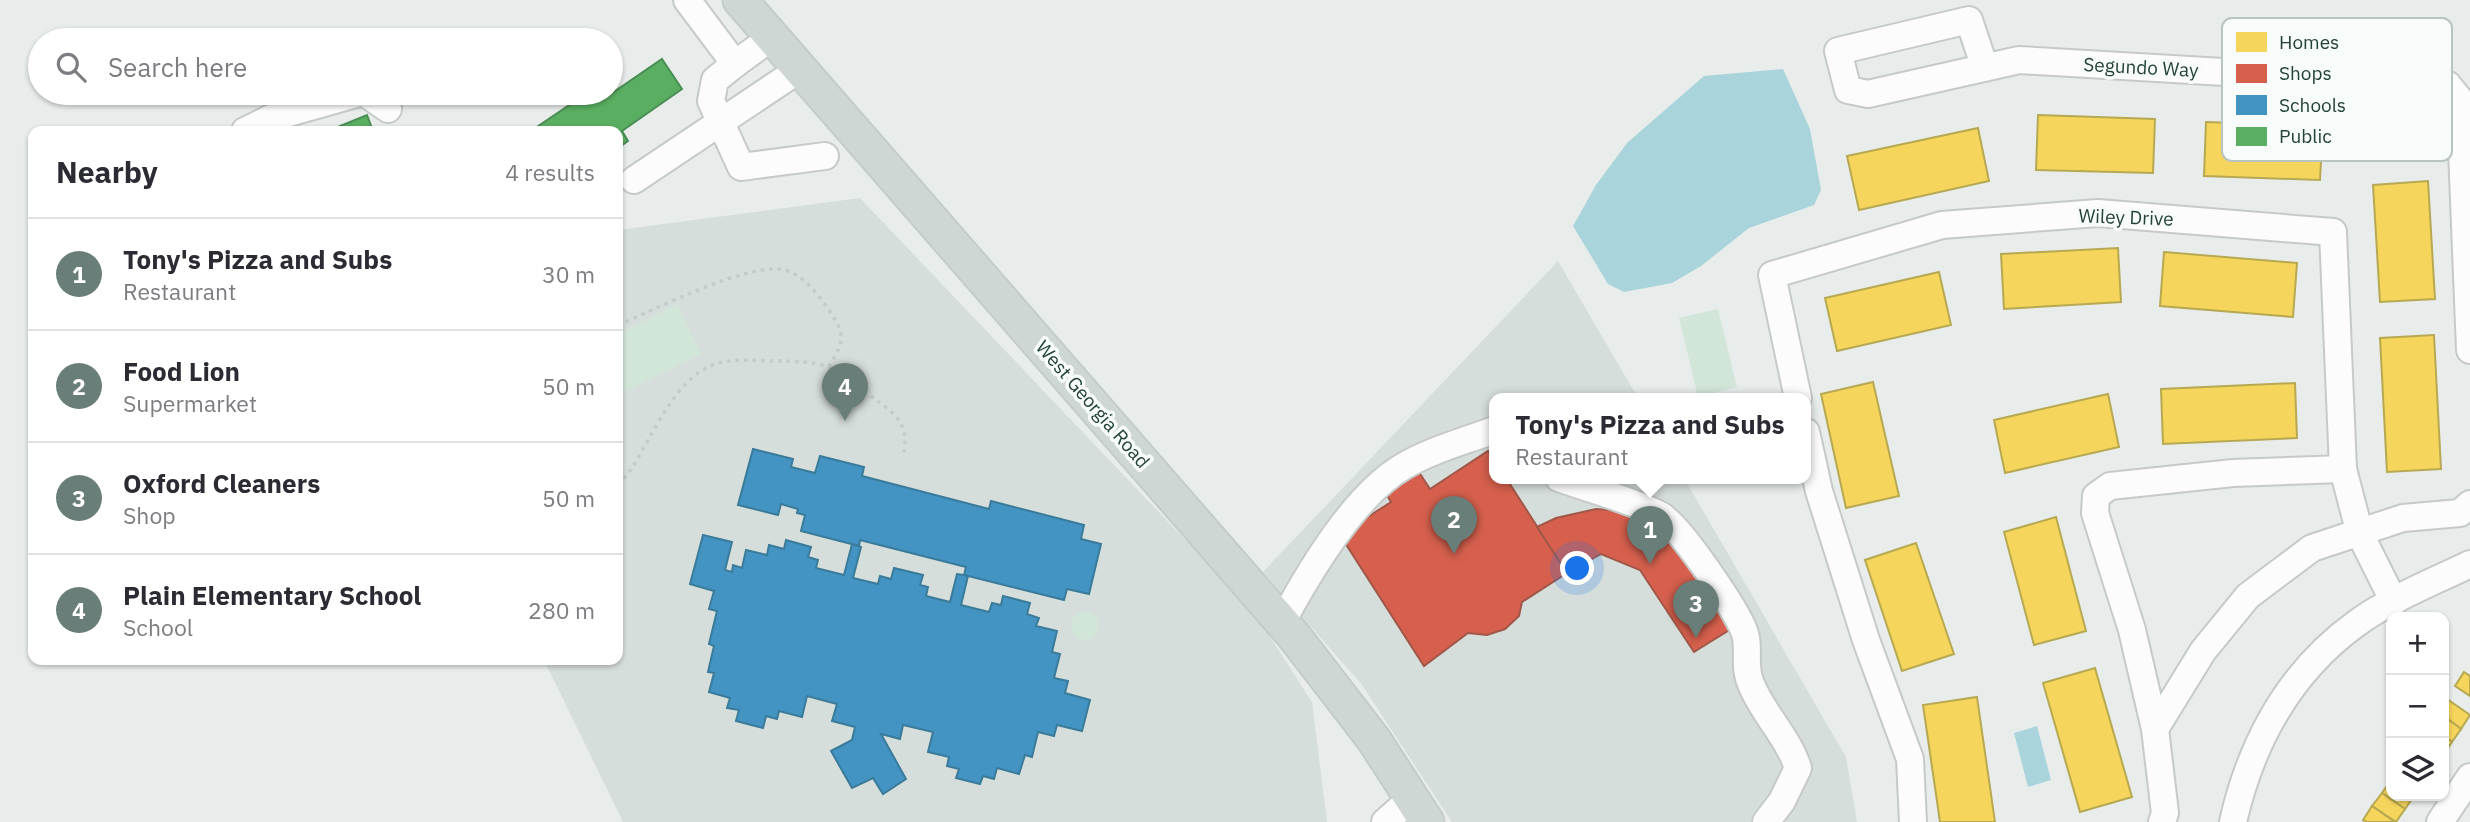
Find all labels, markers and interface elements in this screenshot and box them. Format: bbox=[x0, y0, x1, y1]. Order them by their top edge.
legend bbox=[2222, 18, 2452, 161]
search box bbox=[28, 28, 623, 105]
text: Homes bbox=[2279, 30, 2339, 54]
icon: search bbox=[52, 48, 90, 86]
text: Search here bbox=[108, 50, 247, 84]
street label: Segundo Way bbox=[2083, 52, 2200, 82]
text: Shops bbox=[2279, 61, 2332, 85]
text: Schools bbox=[2279, 93, 2346, 117]
text: Public bbox=[2279, 124, 2332, 148]
text: Nearby bbox=[56, 152, 158, 191]
text: 4 results bbox=[505, 157, 595, 187]
street label: Wiley Drive bbox=[2078, 203, 2174, 231]
text: Tony's Pizza and Subs bbox=[123, 242, 392, 276]
text: 1 bbox=[72, 259, 86, 289]
text: 30 m bbox=[542, 259, 595, 289]
text: Restaurant bbox=[123, 276, 236, 306]
street label: West Georgia Road bbox=[1031, 335, 1155, 473]
text: Food Lion bbox=[123, 354, 240, 388]
pin: 4 bbox=[822, 363, 868, 421]
text: 2 bbox=[72, 371, 86, 401]
text: 50 m bbox=[542, 371, 595, 401]
text: Supermarket bbox=[123, 388, 257, 418]
popup bbox=[1489, 393, 1811, 484]
text: Tony's Pizza and Subs bbox=[1515, 407, 1785, 441]
text: Restaurant bbox=[1515, 441, 1629, 471]
text: Oxford Cleaners bbox=[123, 466, 320, 500]
text: 3 bbox=[72, 483, 86, 513]
text: 50 m bbox=[542, 483, 595, 513]
pin: 2 bbox=[1431, 496, 1477, 554]
text: Shop bbox=[123, 500, 176, 530]
pin: 1 bbox=[1627, 506, 1673, 564]
your location bbox=[1560, 551, 1594, 585]
text: Plain Elementary School bbox=[123, 578, 421, 612]
pin: 3 bbox=[1673, 580, 1719, 638]
text: 4 bbox=[72, 595, 86, 625]
text: 280 m bbox=[528, 595, 595, 625]
text: School bbox=[123, 612, 193, 642]
map controls bbox=[2386, 612, 2449, 801]
button: + bbox=[2386, 612, 2449, 675]
button: − bbox=[2386, 675, 2449, 738]
button: layers bbox=[2386, 738, 2449, 801]

